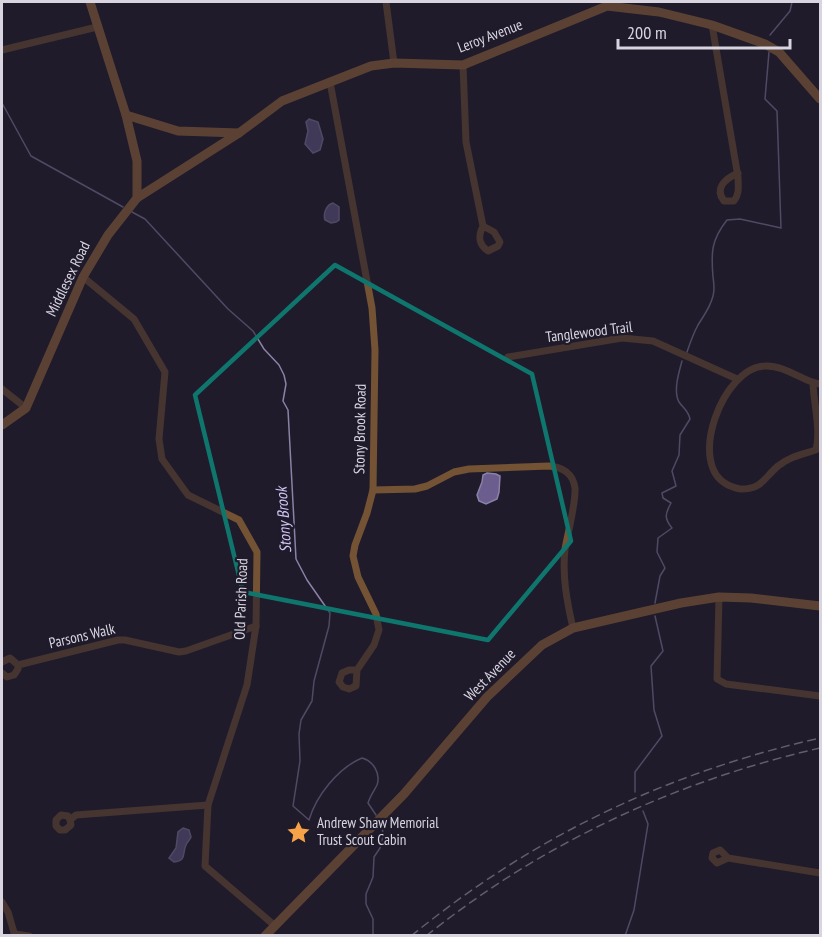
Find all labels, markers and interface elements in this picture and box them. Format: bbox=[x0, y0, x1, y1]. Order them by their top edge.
scale bar bbox=[618, 12, 790, 50]
street label: Leroy Avenue bbox=[455, 14, 525, 57]
text: 200 m bbox=[627, 21, 667, 44]
street label: Middlesex Road bbox=[41, 238, 94, 319]
street label: Tanglewood Trail bbox=[544, 317, 634, 346]
street label: Stony Brook Road bbox=[349, 384, 370, 474]
water label: Stony Brook bbox=[271, 485, 295, 554]
street label: Old Parish Road bbox=[230, 558, 251, 640]
street label: Parsons Walk bbox=[47, 619, 117, 652]
street label: West Avenue bbox=[460, 644, 519, 705]
place label: Andrew Shaw Memorial Trust Scout Cabin bbox=[317, 813, 439, 849]
place icon: Andrew Shaw Memorial Trust Scout Cabin bbox=[286, 819, 312, 845]

